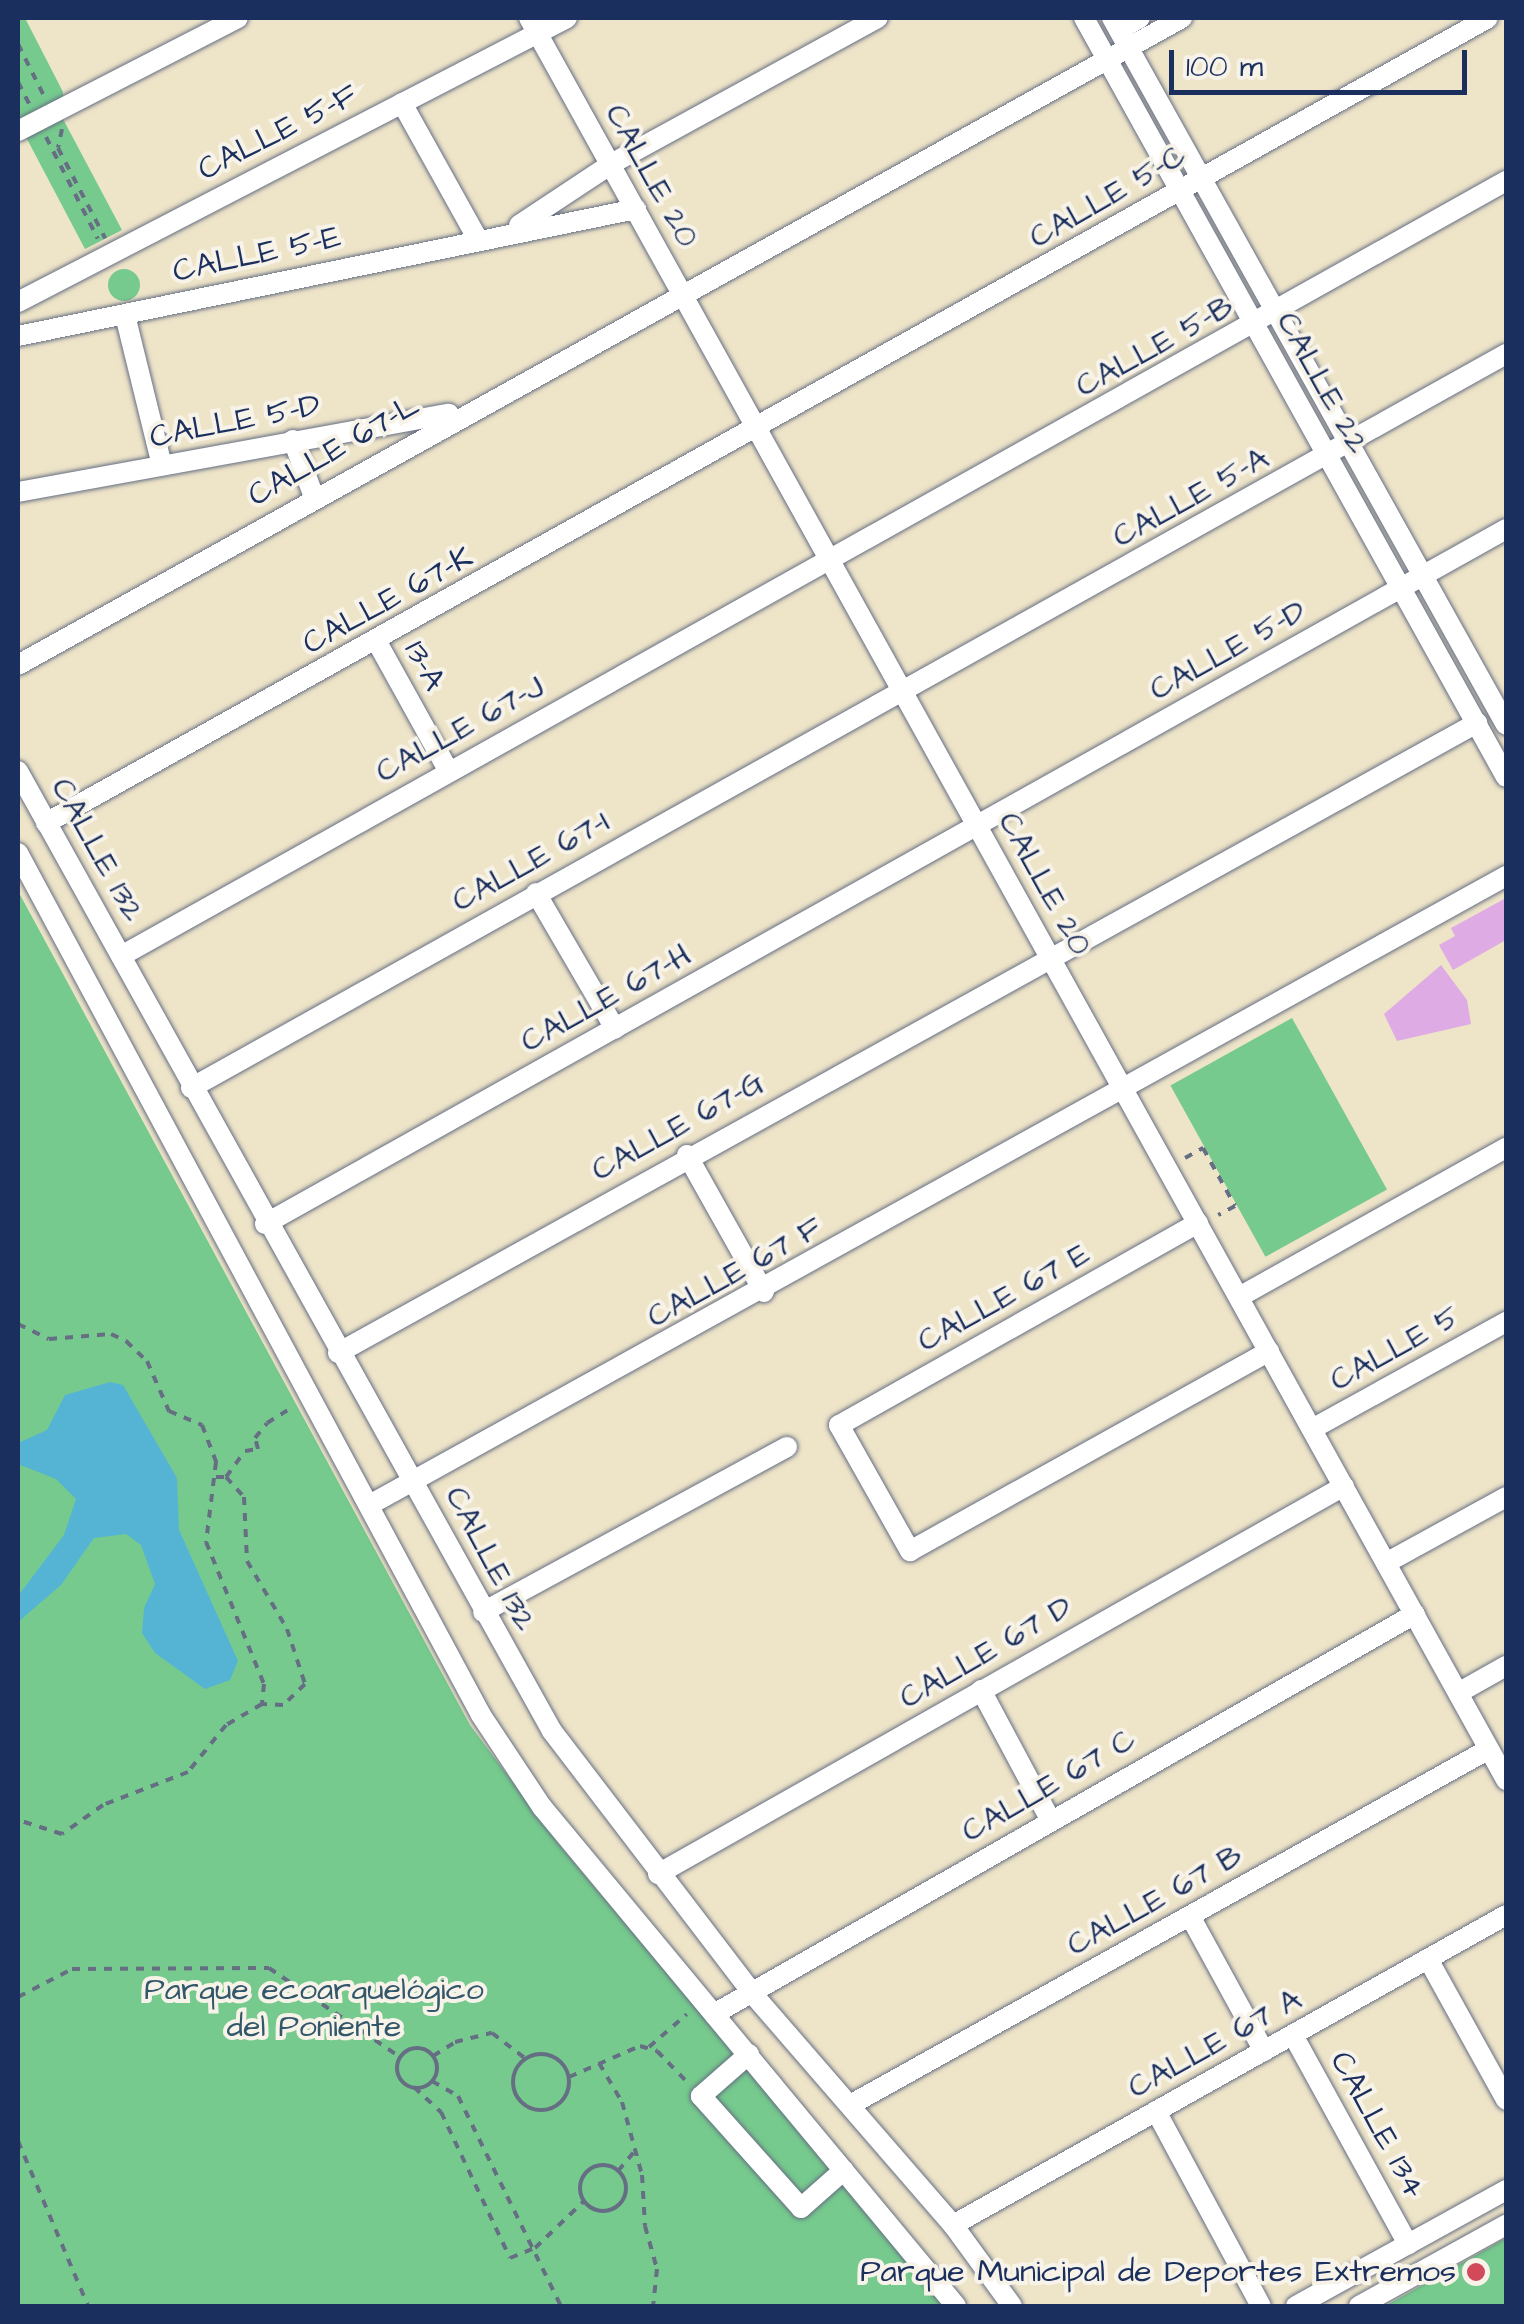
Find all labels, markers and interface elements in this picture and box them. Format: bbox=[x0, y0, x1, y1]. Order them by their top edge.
scale bar bbox=[1174, 30, 1472, 92]
text: 100 m bbox=[1186, 46, 1263, 88]
street label: CALLE 5-F bbox=[192, 76, 364, 190]
street label: CALLE 20 bbox=[596, 98, 706, 254]
street label: CALLE 5-C bbox=[1023, 137, 1193, 257]
street label: CALLE 5-E bbox=[169, 218, 345, 292]
street label: CALLE 5-B bbox=[1069, 288, 1241, 406]
street label: CALLE 22 bbox=[1267, 306, 1377, 460]
street label: CALLE 5-D bbox=[147, 387, 323, 457]
street label: CALLE 67-L bbox=[242, 387, 426, 515]
street label: CALLE 5-A bbox=[1106, 439, 1276, 557]
street label: CALLE 67-K bbox=[296, 539, 480, 663]
street label: CALLE 5-D bbox=[1143, 592, 1313, 710]
street label: 13-A bbox=[395, 634, 453, 698]
street label: CALLE 67-J bbox=[369, 668, 551, 792]
street label: CALLE 132 bbox=[42, 772, 152, 928]
street label: CALLE 67-I bbox=[446, 803, 616, 921]
street label: CALLE 20 bbox=[989, 806, 1099, 962]
street label: CALLE 67-H bbox=[514, 937, 698, 1061]
street label: CALLE 67-G bbox=[585, 1064, 771, 1190]
street label: CALLE 67 F bbox=[641, 1209, 829, 1337]
street label: CALLE 67 E bbox=[911, 1235, 1097, 1361]
street label: CALLE 5 bbox=[1324, 1298, 1466, 1400]
street label: CALLE 132 bbox=[436, 1480, 544, 1638]
street label: CALLE 67 D bbox=[893, 1588, 1079, 1718]
street label: CALLE 67 C bbox=[955, 1721, 1143, 1851]
street label: CALLE 67 B bbox=[1061, 1837, 1249, 1965]
park label: Parque ecoarquelógico del Poniente bbox=[144, 1972, 484, 2047]
street label: CALLE 67 A bbox=[1122, 1981, 1308, 2107]
street label: CALLE 134 bbox=[1321, 2045, 1433, 2205]
place label: Parque Municipal de Deportes Extremos bbox=[860, 2253, 1456, 2291]
marker: Parque Municipal de Deportes Extremos bbox=[1465, 2261, 1487, 2283]

